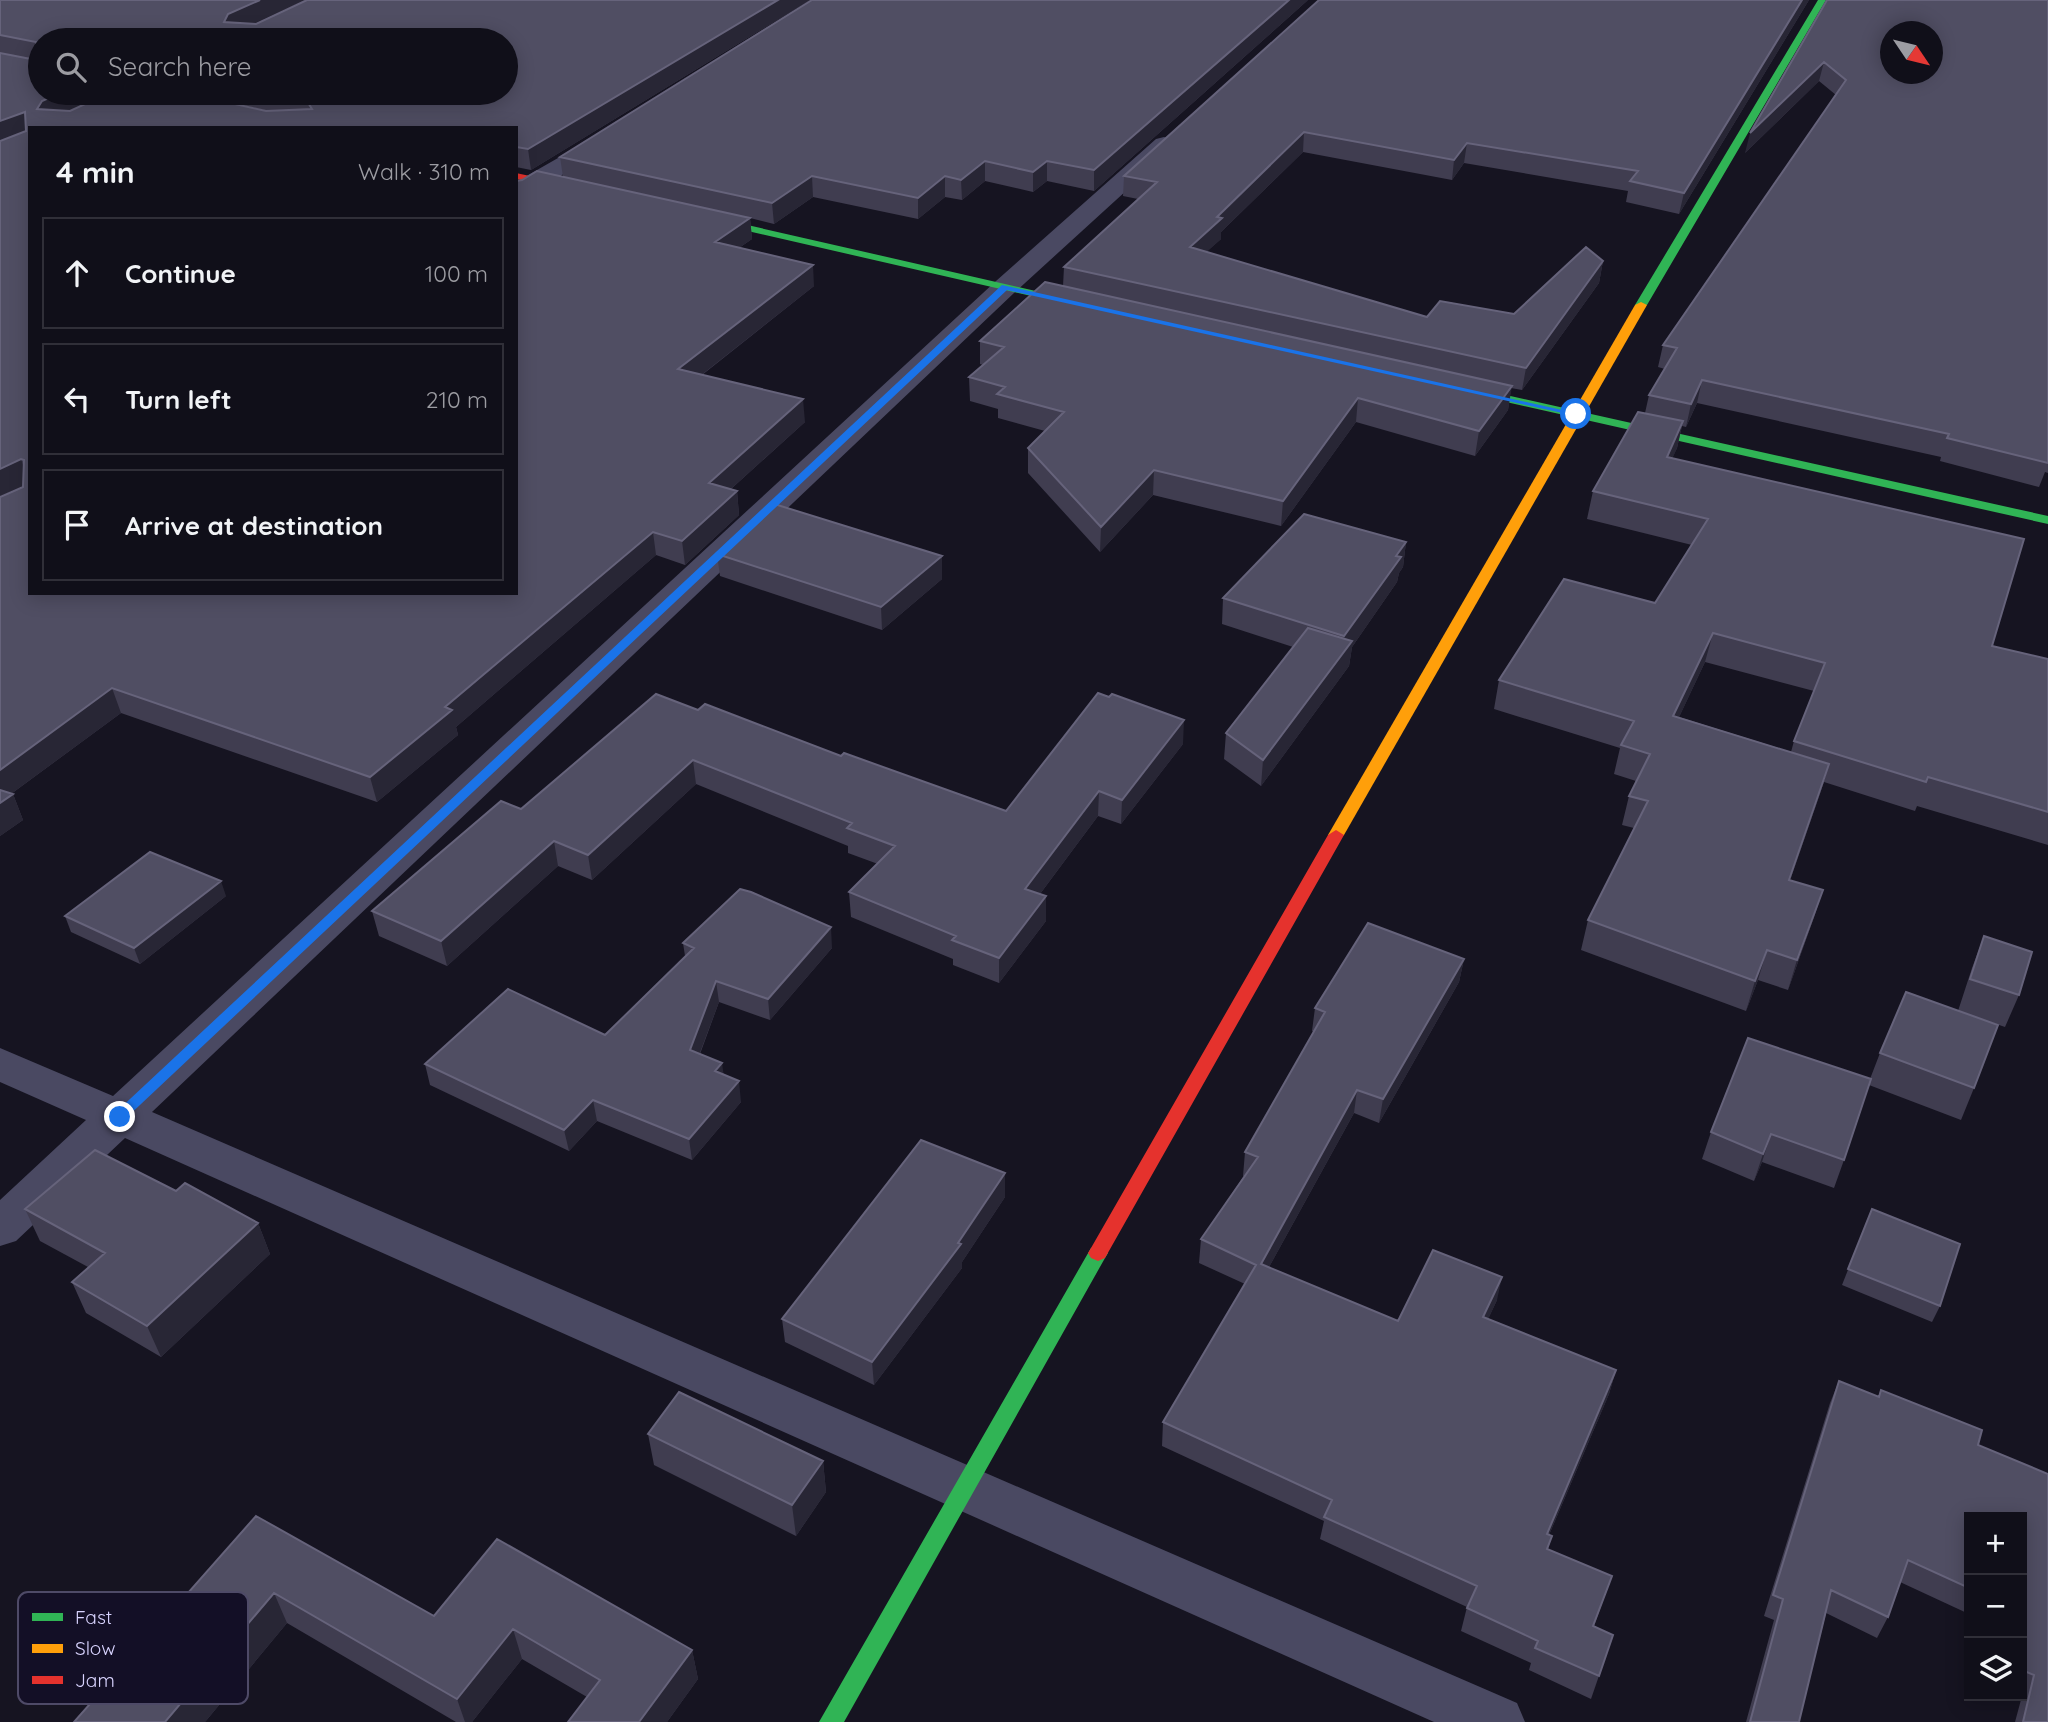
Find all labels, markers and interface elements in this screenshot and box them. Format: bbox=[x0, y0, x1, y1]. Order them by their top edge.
north arrow bbox=[1880, 21, 1943, 84]
search box bbox=[28, 28, 518, 105]
icon: search bbox=[52, 48, 90, 86]
text: Search here bbox=[108, 50, 252, 83]
text: 4 min bbox=[56, 153, 135, 191]
text: Walk · 310 m bbox=[358, 157, 490, 186]
icon: ahead bbox=[58, 254, 96, 292]
text: Continue bbox=[125, 257, 236, 290]
text: 100 m bbox=[425, 259, 488, 288]
icon: left bbox=[58, 380, 96, 418]
text: Turn left bbox=[125, 383, 232, 416]
text: 210 m bbox=[426, 385, 488, 414]
route start bbox=[1560, 398, 1591, 429]
icon: arrive bbox=[58, 506, 96, 544]
text: Arrive at destination bbox=[125, 509, 383, 542]
route end bbox=[104, 1101, 135, 1132]
map controls bbox=[1964, 1512, 2027, 1701]
button: + bbox=[1964, 1512, 2027, 1575]
button: − bbox=[1964, 1575, 2027, 1638]
legend bbox=[18, 1592, 248, 1704]
text: Fast bbox=[75, 1605, 112, 1629]
text: Slow bbox=[75, 1636, 116, 1660]
button: layers bbox=[1964, 1638, 2027, 1701]
text: Jam bbox=[75, 1668, 115, 1692]

